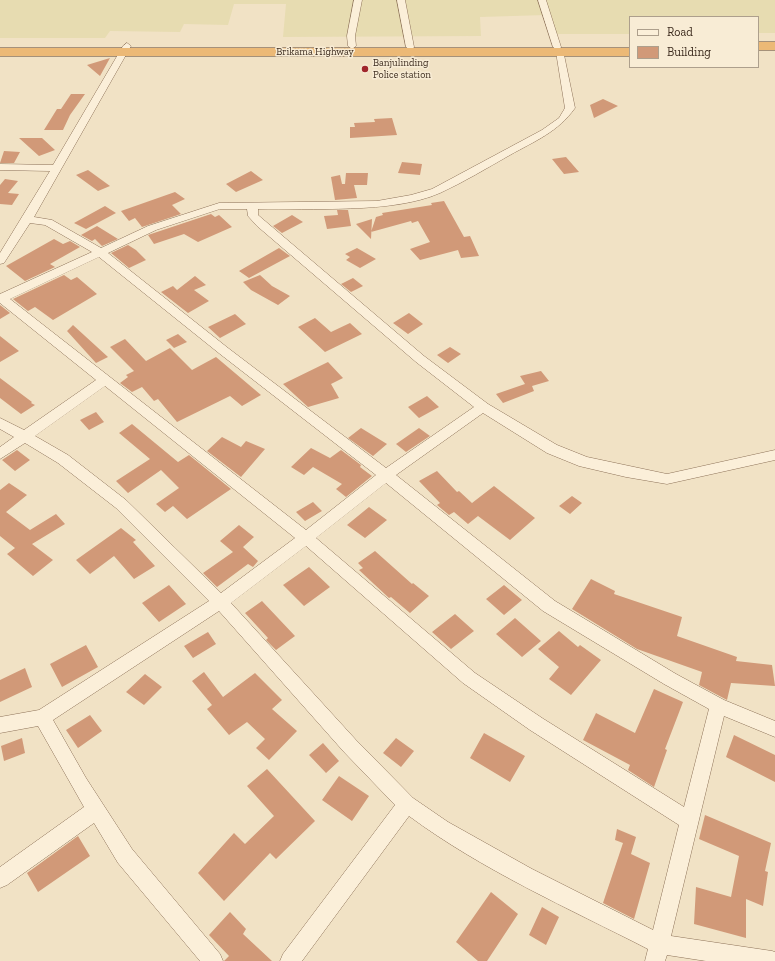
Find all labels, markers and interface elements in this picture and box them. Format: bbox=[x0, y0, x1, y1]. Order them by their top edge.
legend bbox=[629, 16, 759, 68]
text: Road bbox=[667, 25, 693, 39]
text: Building bbox=[667, 45, 711, 59]
street label: Brikama Highway bbox=[276, 46, 354, 58]
place label: Banjulinding Police station bbox=[373, 57, 431, 80]
marker: Banjulinding Police station bbox=[360, 64, 370, 74]

